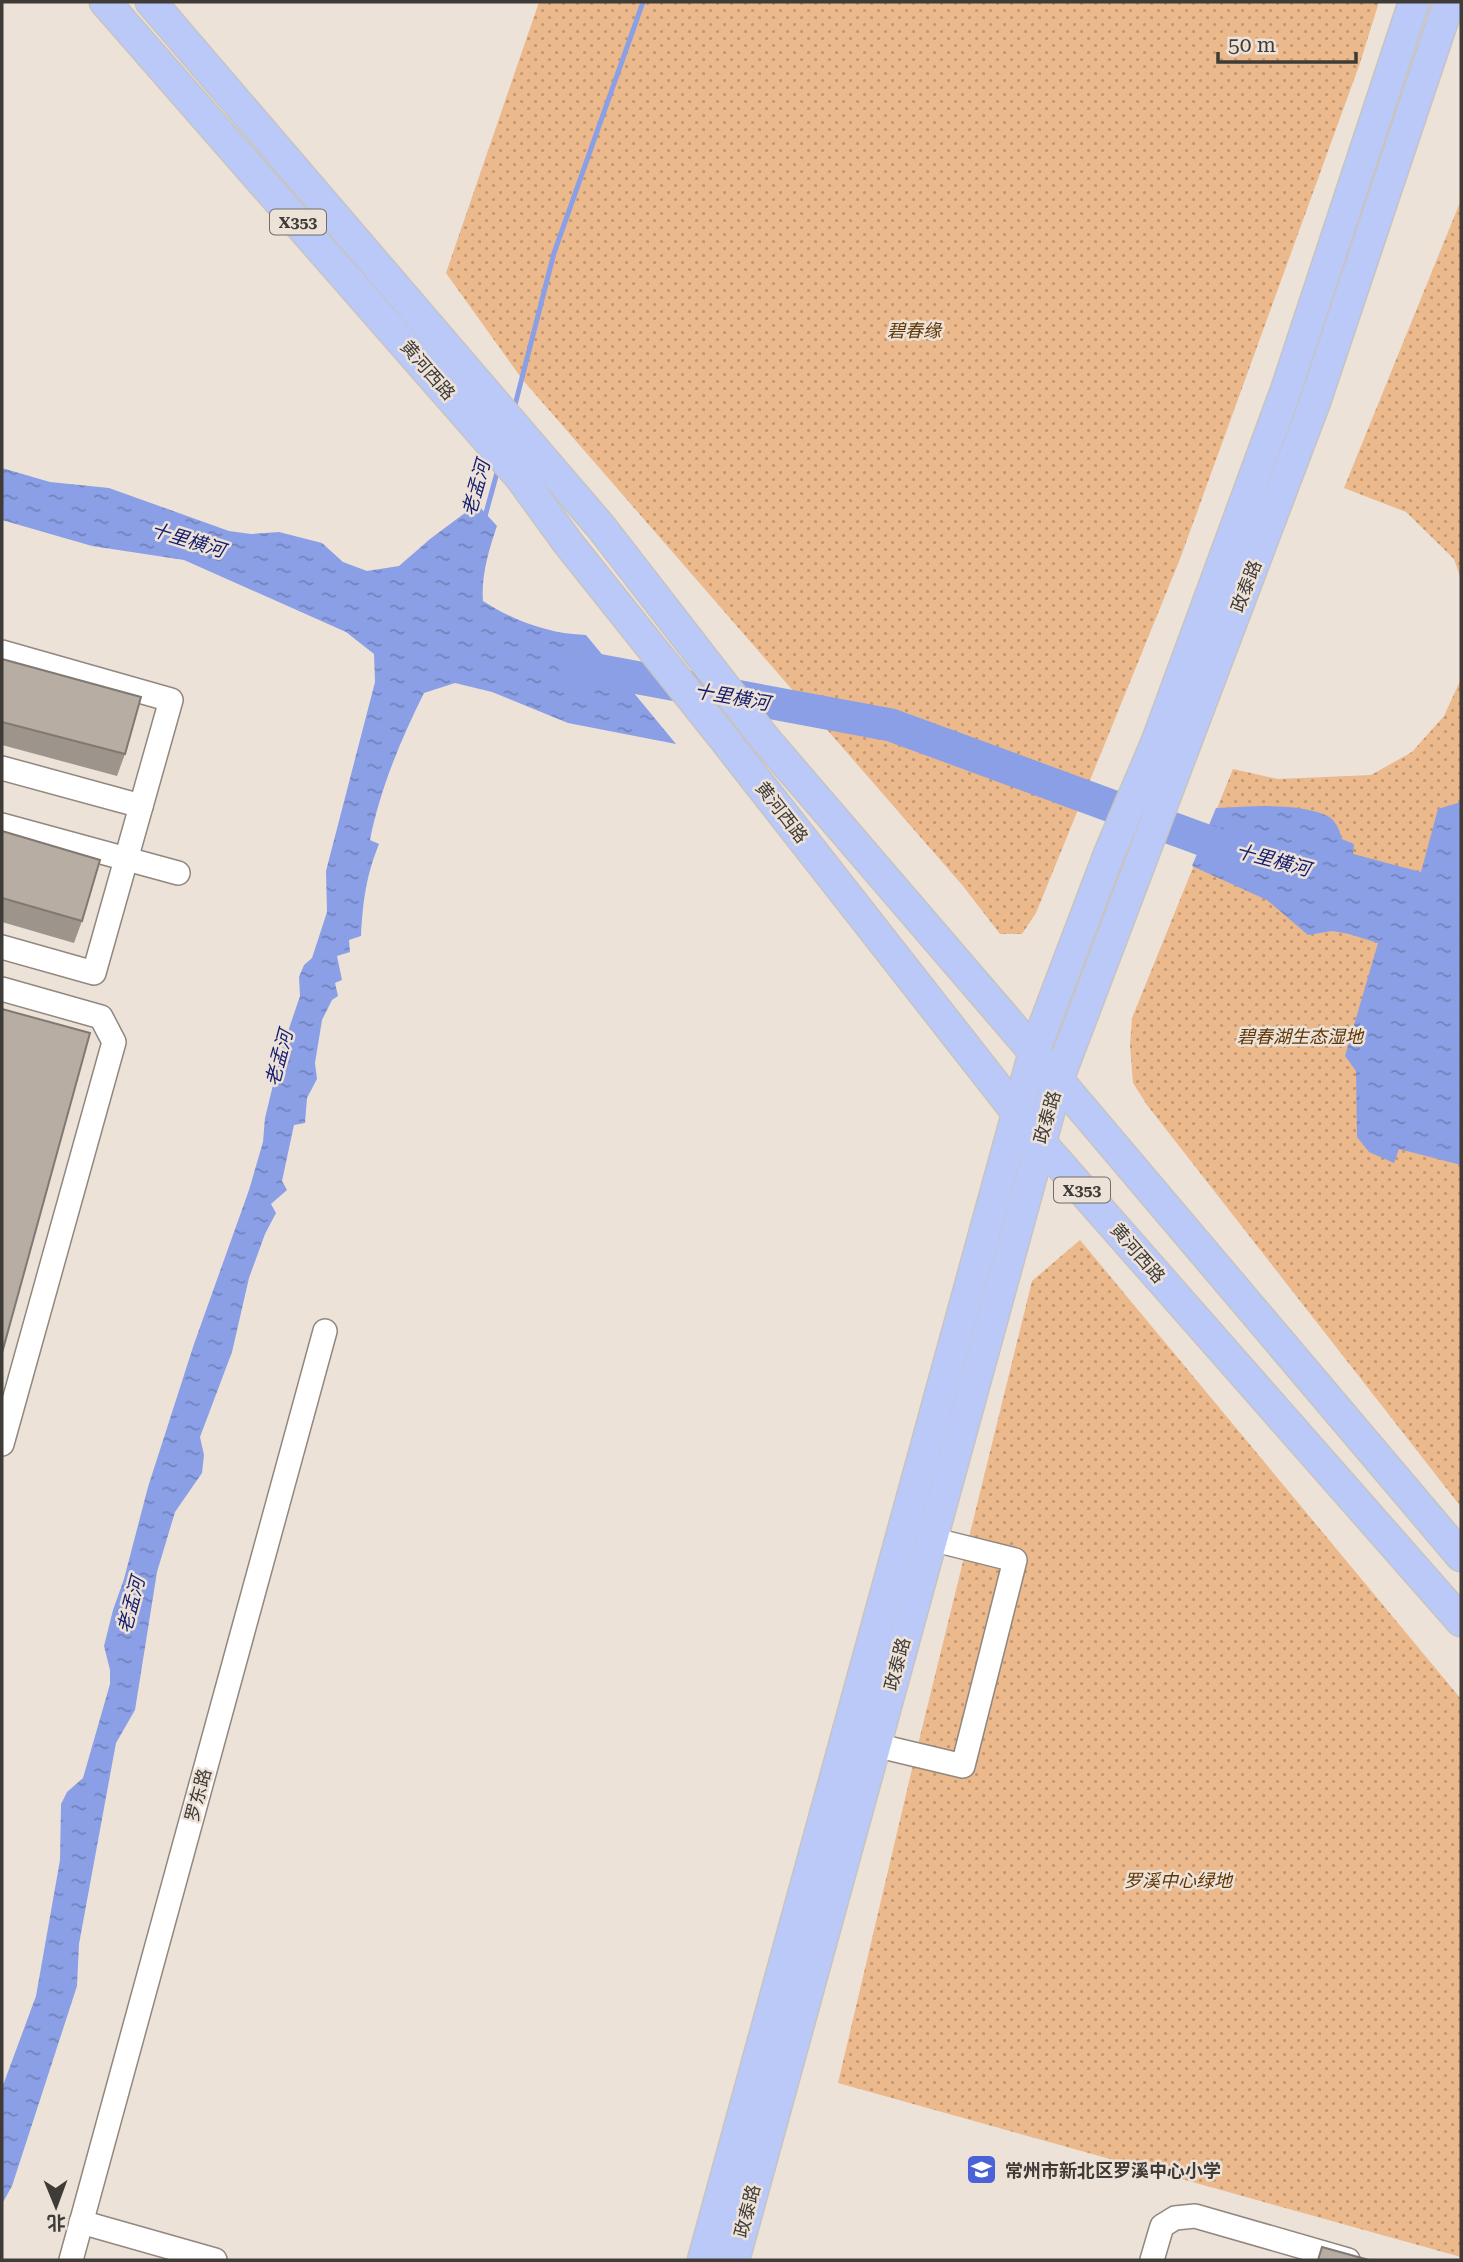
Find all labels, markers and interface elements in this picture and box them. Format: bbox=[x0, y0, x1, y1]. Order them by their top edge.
scale bar bbox=[1218, 21, 1356, 65]
text: 50 m bbox=[1228, 33, 1276, 57]
road number: X353 bbox=[270, 210, 326, 234]
park label: 碧春缘 bbox=[887, 320, 943, 341]
street label: 黄河西路 bbox=[396, 336, 460, 404]
water label: 老孟河 bbox=[457, 454, 496, 519]
water label: 十里横河 bbox=[148, 518, 232, 563]
street label: 政泰路 bbox=[1227, 557, 1265, 615]
water label: 十里横河 bbox=[693, 679, 775, 716]
street label: 黄河西路 bbox=[752, 777, 812, 847]
water label: 十里横河 bbox=[1233, 839, 1317, 882]
water label: 老孟河 bbox=[261, 1024, 299, 1089]
park label: 碧春湖生态湿地 bbox=[1237, 1026, 1365, 1047]
street label: 政泰路 bbox=[1029, 1088, 1065, 1146]
road number: X353 bbox=[1054, 1178, 1110, 1202]
street label: 黄河西路 bbox=[1106, 1219, 1170, 1287]
water label: 老孟河 bbox=[113, 1571, 151, 1636]
street label: 政泰路 bbox=[880, 1635, 914, 1693]
street label: 罗东路 bbox=[181, 1766, 215, 1824]
park label: 罗溪中心绿地 bbox=[1124, 1870, 1234, 1891]
school or university icon: 常州市新北区罗溪中心小学 bbox=[965, 2153, 999, 2187]
place label: 常州市新北区罗溪中心小学 bbox=[1005, 2160, 1221, 2181]
north arrow bbox=[21, 2171, 91, 2241]
street label: 政泰路 bbox=[730, 2182, 764, 2240]
text: 北 bbox=[47, 2211, 66, 2234]

